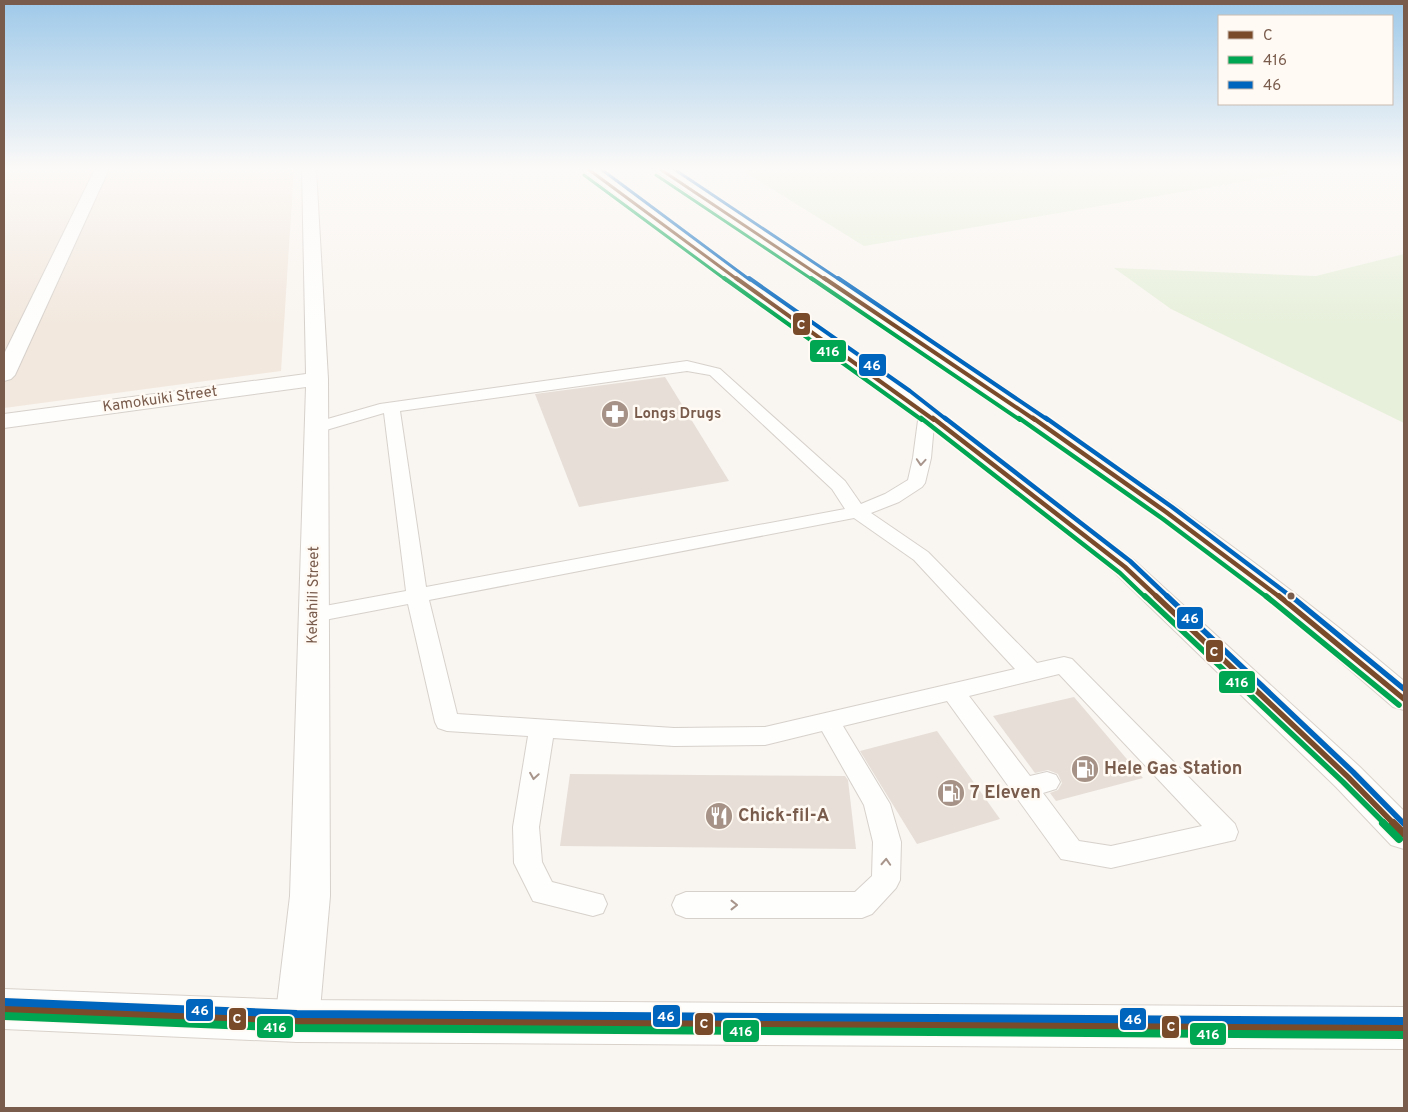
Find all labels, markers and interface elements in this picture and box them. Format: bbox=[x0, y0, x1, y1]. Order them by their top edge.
legend bbox=[1218, 15, 1393, 105]
text: C bbox=[1263, 27, 1273, 46]
text: 416 bbox=[1263, 52, 1287, 71]
text: 46 bbox=[1263, 77, 1281, 96]
line badge: C bbox=[792, 312, 811, 336]
text: C bbox=[797, 317, 806, 334]
line badge: 416 bbox=[809, 339, 847, 363]
text: 416 bbox=[816, 344, 840, 361]
line badge: 46 bbox=[858, 353, 887, 377]
text: 46 bbox=[863, 358, 881, 375]
street label: Kamokuiki Street bbox=[101, 383, 219, 417]
pharmacy icon: Longs Drugs bbox=[600, 399, 630, 429]
place label: Longs Drugs bbox=[634, 405, 721, 424]
one-way arrow bbox=[916, 458, 927, 466]
street label: Kekahili Street bbox=[304, 546, 324, 644]
unlabelled marker bbox=[1286, 591, 1296, 601]
line badge: 46 bbox=[1176, 606, 1204, 630]
text: 46 bbox=[1181, 611, 1199, 628]
line badge: C bbox=[1205, 639, 1224, 663]
text: C bbox=[1210, 644, 1219, 661]
line badge: 416 bbox=[1218, 670, 1256, 694]
text: 416 bbox=[1225, 675, 1249, 692]
fuel station icon: Hele Gas Station bbox=[1070, 754, 1100, 784]
place label: Hele Gas Station bbox=[1104, 758, 1243, 781]
one-way arrow bbox=[529, 772, 539, 781]
fuel station icon: 7 Eleven bbox=[936, 778, 966, 808]
place label: 7 Eleven bbox=[970, 782, 1041, 805]
restaurant icon: Chick-fil-A bbox=[704, 801, 734, 831]
place label: Chick-fil-A bbox=[738, 805, 830, 828]
one-way arrow bbox=[881, 858, 892, 866]
one-way arrow bbox=[731, 900, 739, 910]
line badge: 46 bbox=[185, 998, 214, 1022]
text: 46 bbox=[191, 1003, 209, 1020]
line badge: 46 bbox=[652, 1004, 681, 1028]
line badge: C bbox=[228, 1007, 247, 1031]
line badge: 46 bbox=[1119, 1007, 1147, 1031]
text: 46 bbox=[657, 1009, 675, 1026]
text: C bbox=[233, 1011, 242, 1028]
line badge: C bbox=[694, 1012, 714, 1036]
text: 46 bbox=[1124, 1012, 1142, 1029]
line badge: 416 bbox=[256, 1015, 294, 1039]
line badge: C bbox=[1161, 1015, 1180, 1039]
text: C bbox=[700, 1016, 709, 1033]
line badge: 416 bbox=[722, 1019, 760, 1043]
text: C bbox=[1167, 1019, 1176, 1036]
text: 416 bbox=[263, 1020, 287, 1037]
line badge: 416 bbox=[1189, 1022, 1227, 1046]
text: 416 bbox=[729, 1024, 753, 1041]
text: 416 bbox=[1196, 1027, 1220, 1044]

